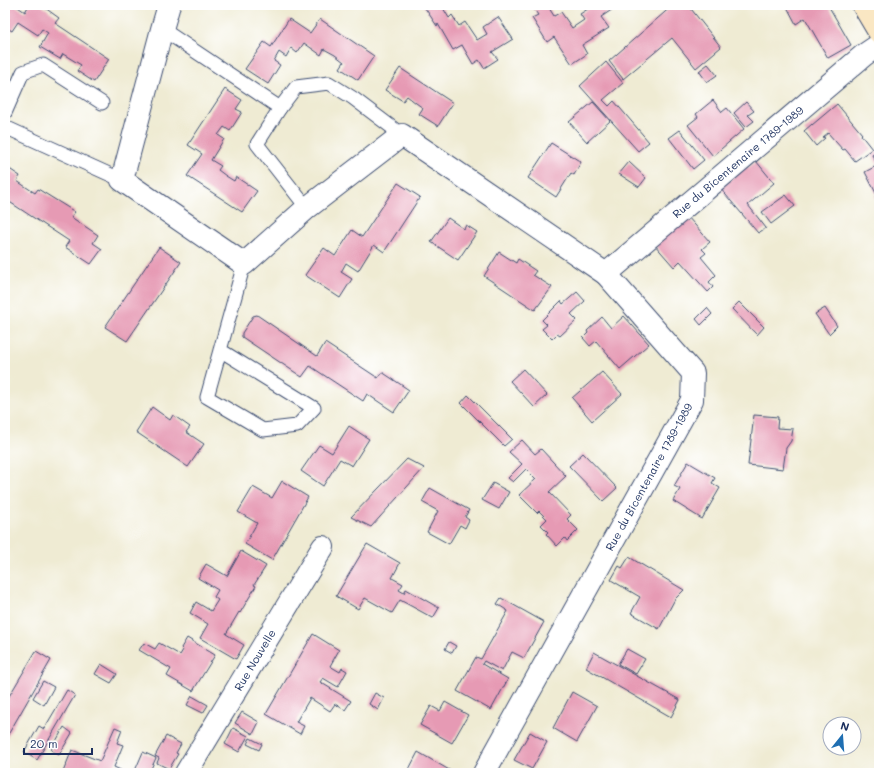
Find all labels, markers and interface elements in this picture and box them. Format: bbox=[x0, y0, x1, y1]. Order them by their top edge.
street label: Rue du Bicentenaire 1789-1989 bbox=[669, 102, 807, 221]
street label: Rue du Bicentenaire 1789-1989 bbox=[602, 400, 696, 553]
street label: Rue Nouvelle bbox=[230, 626, 279, 693]
north arrow bbox=[822, 716, 862, 756]
text: N bbox=[839, 718, 851, 734]
scale bar bbox=[24, 730, 92, 756]
text: 20 m bbox=[30, 735, 58, 751]

